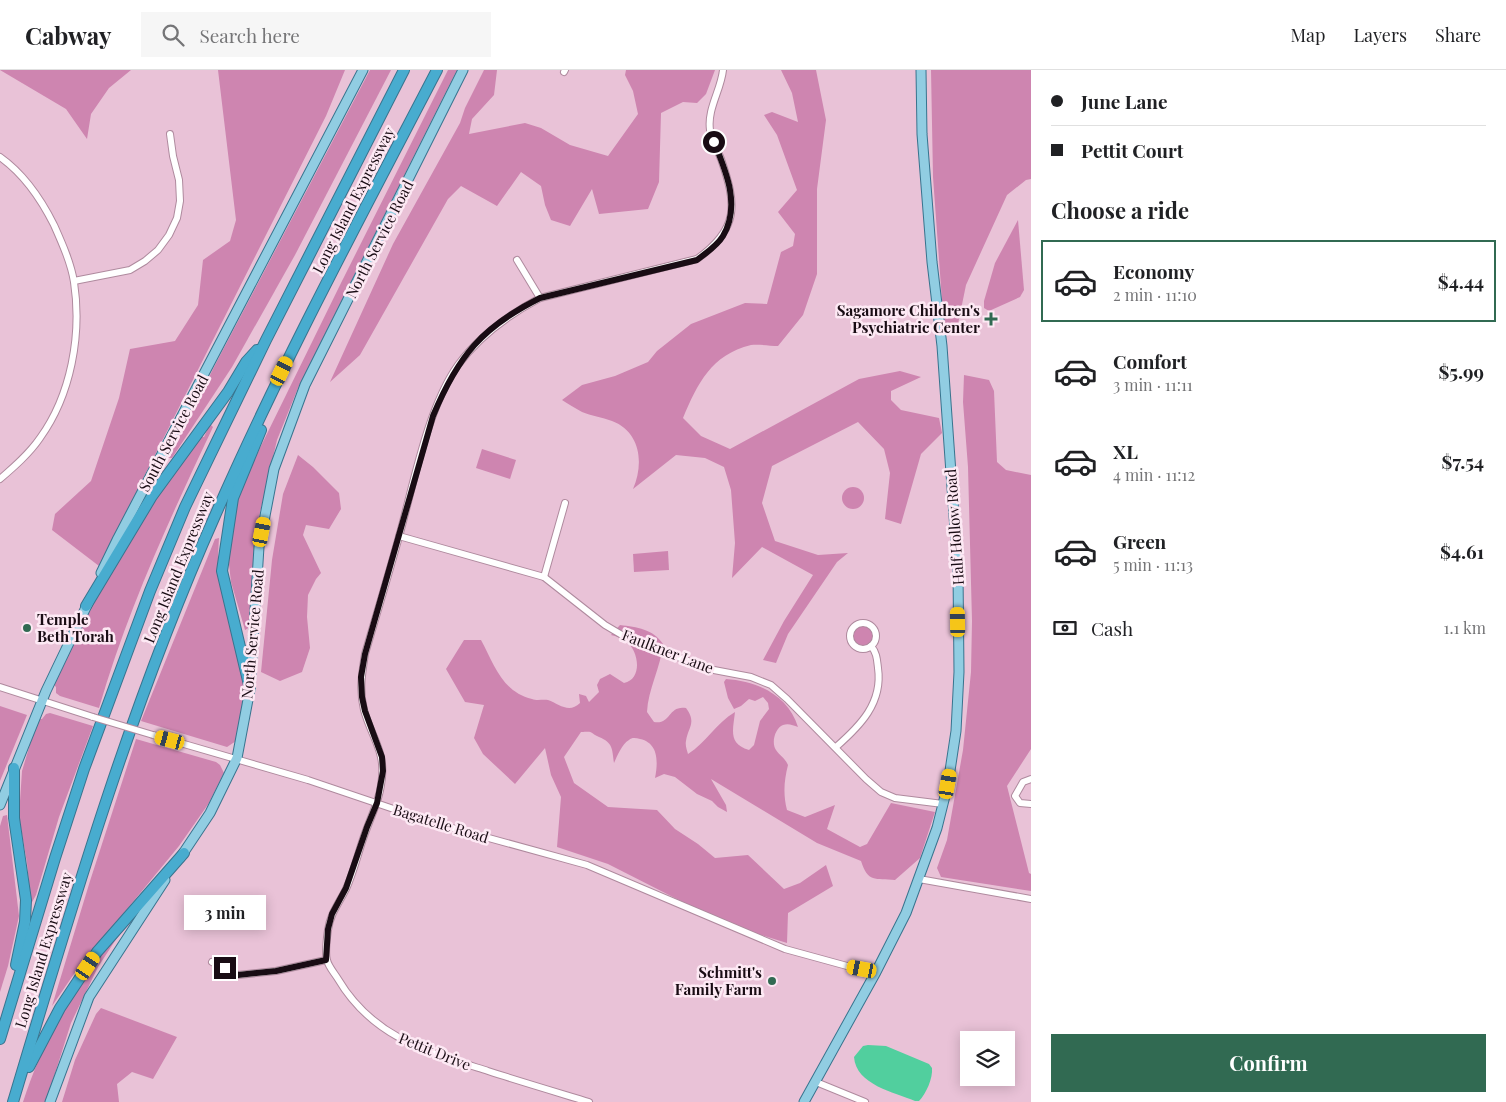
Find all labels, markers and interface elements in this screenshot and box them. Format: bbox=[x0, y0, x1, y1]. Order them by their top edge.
search box bbox=[141, 12, 491, 57]
text: Cabway bbox=[25, 19, 111, 51]
icon: search bbox=[159, 21, 187, 49]
text: Search here bbox=[199, 22, 300, 48]
text: Map bbox=[1290, 23, 1325, 47]
text: Layers bbox=[1353, 23, 1407, 47]
text: Share bbox=[1435, 23, 1481, 47]
text: June Lane bbox=[1081, 88, 1168, 114]
street label: Long Island Expressway bbox=[307, 123, 399, 277]
route start bbox=[703, 131, 725, 153]
text: Pettit Court bbox=[1081, 137, 1183, 163]
street label: North Service Road bbox=[341, 176, 418, 301]
text: Choose a ride bbox=[1051, 195, 1189, 225]
text: Economy bbox=[1113, 258, 1194, 284]
icon: car bbox=[1053, 259, 1098, 304]
text: $4.44 bbox=[1438, 268, 1484, 294]
text: 2 min · 11:10 bbox=[1113, 284, 1197, 305]
place label: Sagamore Children's Psychiatric Center bbox=[837, 300, 980, 337]
marker: Sagamore Children's Psychiatric Center bbox=[984, 312, 998, 326]
text: Comfort bbox=[1113, 348, 1187, 374]
icon: car bbox=[1053, 349, 1098, 394]
car bbox=[268, 354, 295, 388]
text: $5.99 bbox=[1438, 358, 1484, 384]
street label: South Service Road bbox=[134, 371, 212, 495]
text: 3 min · 11:11 bbox=[1113, 374, 1193, 395]
text: XL bbox=[1113, 438, 1138, 464]
icon: car bbox=[1053, 439, 1098, 484]
text: $7.54 bbox=[1442, 448, 1484, 474]
text: 4 min · 11:12 bbox=[1113, 464, 1195, 485]
street label: Half Hollow Road bbox=[940, 468, 968, 586]
street label: Long Island Expressway bbox=[138, 488, 218, 646]
car bbox=[251, 516, 272, 548]
text: Green bbox=[1113, 528, 1166, 554]
icon: car bbox=[1053, 529, 1098, 574]
text: $4.61 bbox=[1440, 538, 1484, 564]
text: 5 min · 11:13 bbox=[1113, 554, 1193, 575]
street label: North Service Road bbox=[236, 568, 268, 700]
car bbox=[950, 607, 965, 637]
place label: Temple Beth Torah bbox=[37, 609, 114, 646]
icon: cash bbox=[1051, 614, 1079, 642]
text: Cash bbox=[1091, 615, 1133, 641]
text: 1.1 km bbox=[1444, 617, 1486, 638]
marker: Temple Beth Torah bbox=[21, 622, 33, 634]
street label: Faulkner Lane bbox=[619, 624, 717, 678]
car bbox=[153, 729, 186, 751]
car bbox=[938, 768, 957, 800]
street label: Bagatelle Road bbox=[391, 799, 491, 847]
street label: Long Island Expressway bbox=[10, 869, 76, 1030]
callout: 3 min bbox=[184, 896, 266, 930]
text: 3 min bbox=[205, 902, 245, 923]
car bbox=[73, 949, 102, 983]
route end bbox=[214, 957, 236, 979]
car bbox=[845, 959, 878, 979]
place label: Schmitt's Family Farm bbox=[675, 962, 762, 999]
marker: Schmitt's Family Farm bbox=[766, 975, 778, 987]
street label: Pettit Drive bbox=[396, 1027, 474, 1075]
map controls bbox=[960, 1031, 1015, 1086]
button: layers bbox=[960, 1031, 1015, 1086]
button: Confirm bbox=[1051, 1034, 1486, 1092]

